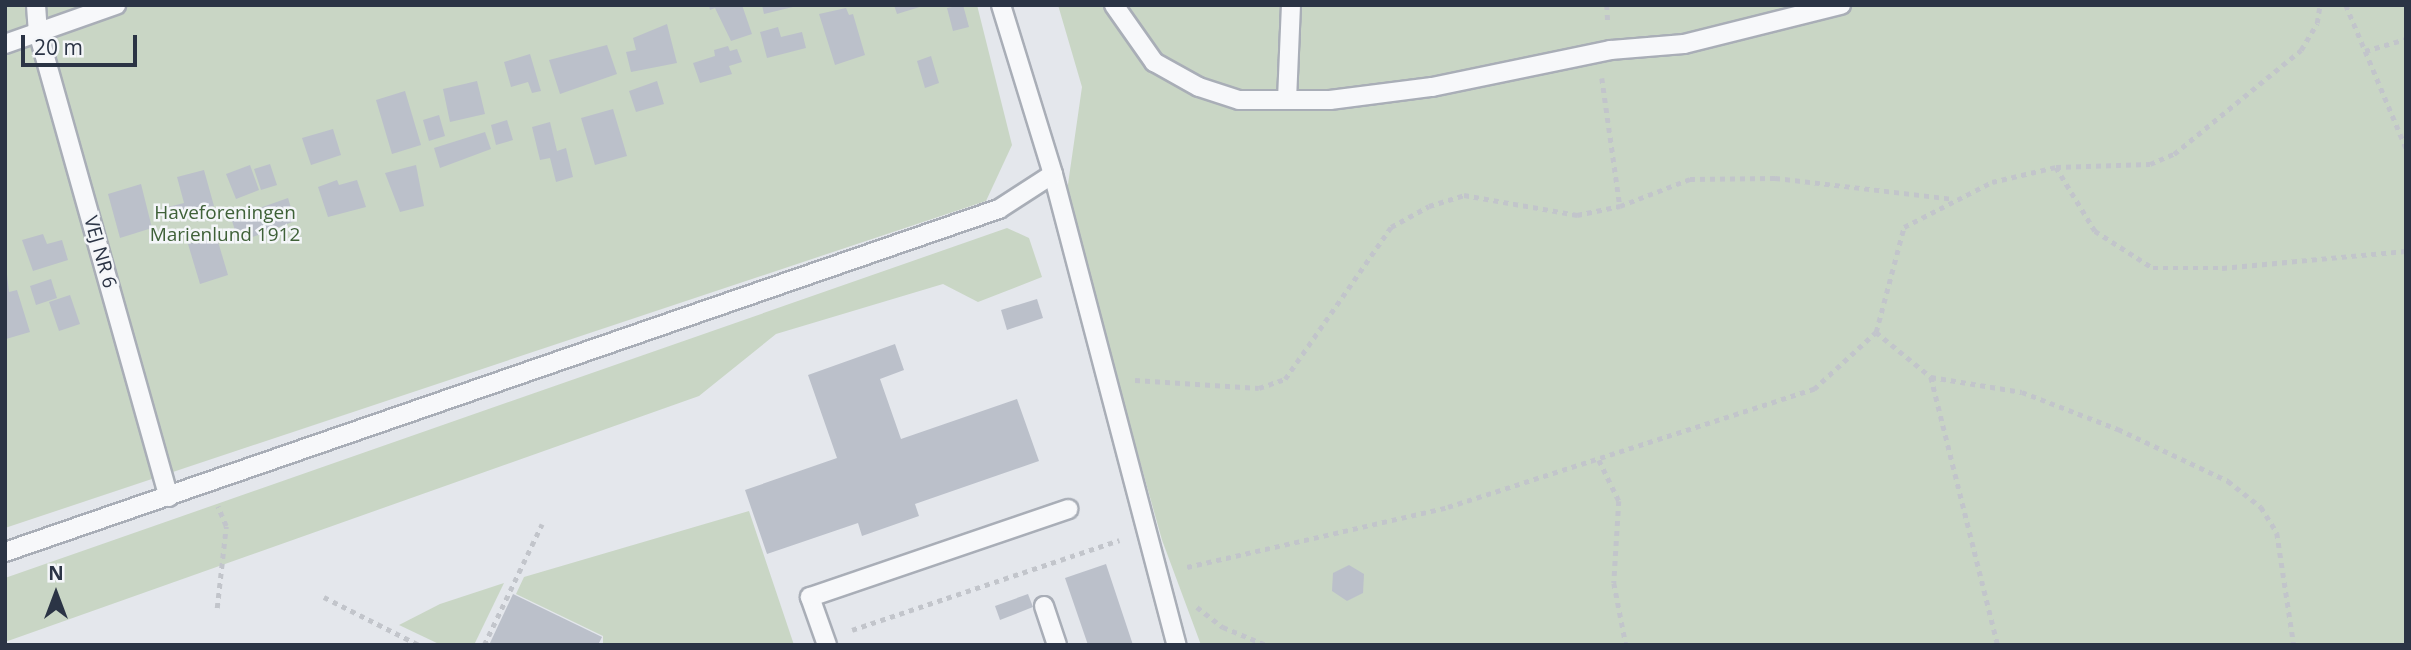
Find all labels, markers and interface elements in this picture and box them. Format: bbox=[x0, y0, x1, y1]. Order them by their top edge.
scale bar bbox=[24, 21, 140, 65]
text: 20 m bbox=[34, 33, 83, 61]
park label: Haveforeningen Marienlund 1912 bbox=[150, 202, 300, 246]
street label: VEJ NR 6 bbox=[79, 213, 121, 291]
north arrow bbox=[21, 559, 91, 629]
text: N bbox=[48, 560, 64, 586]

